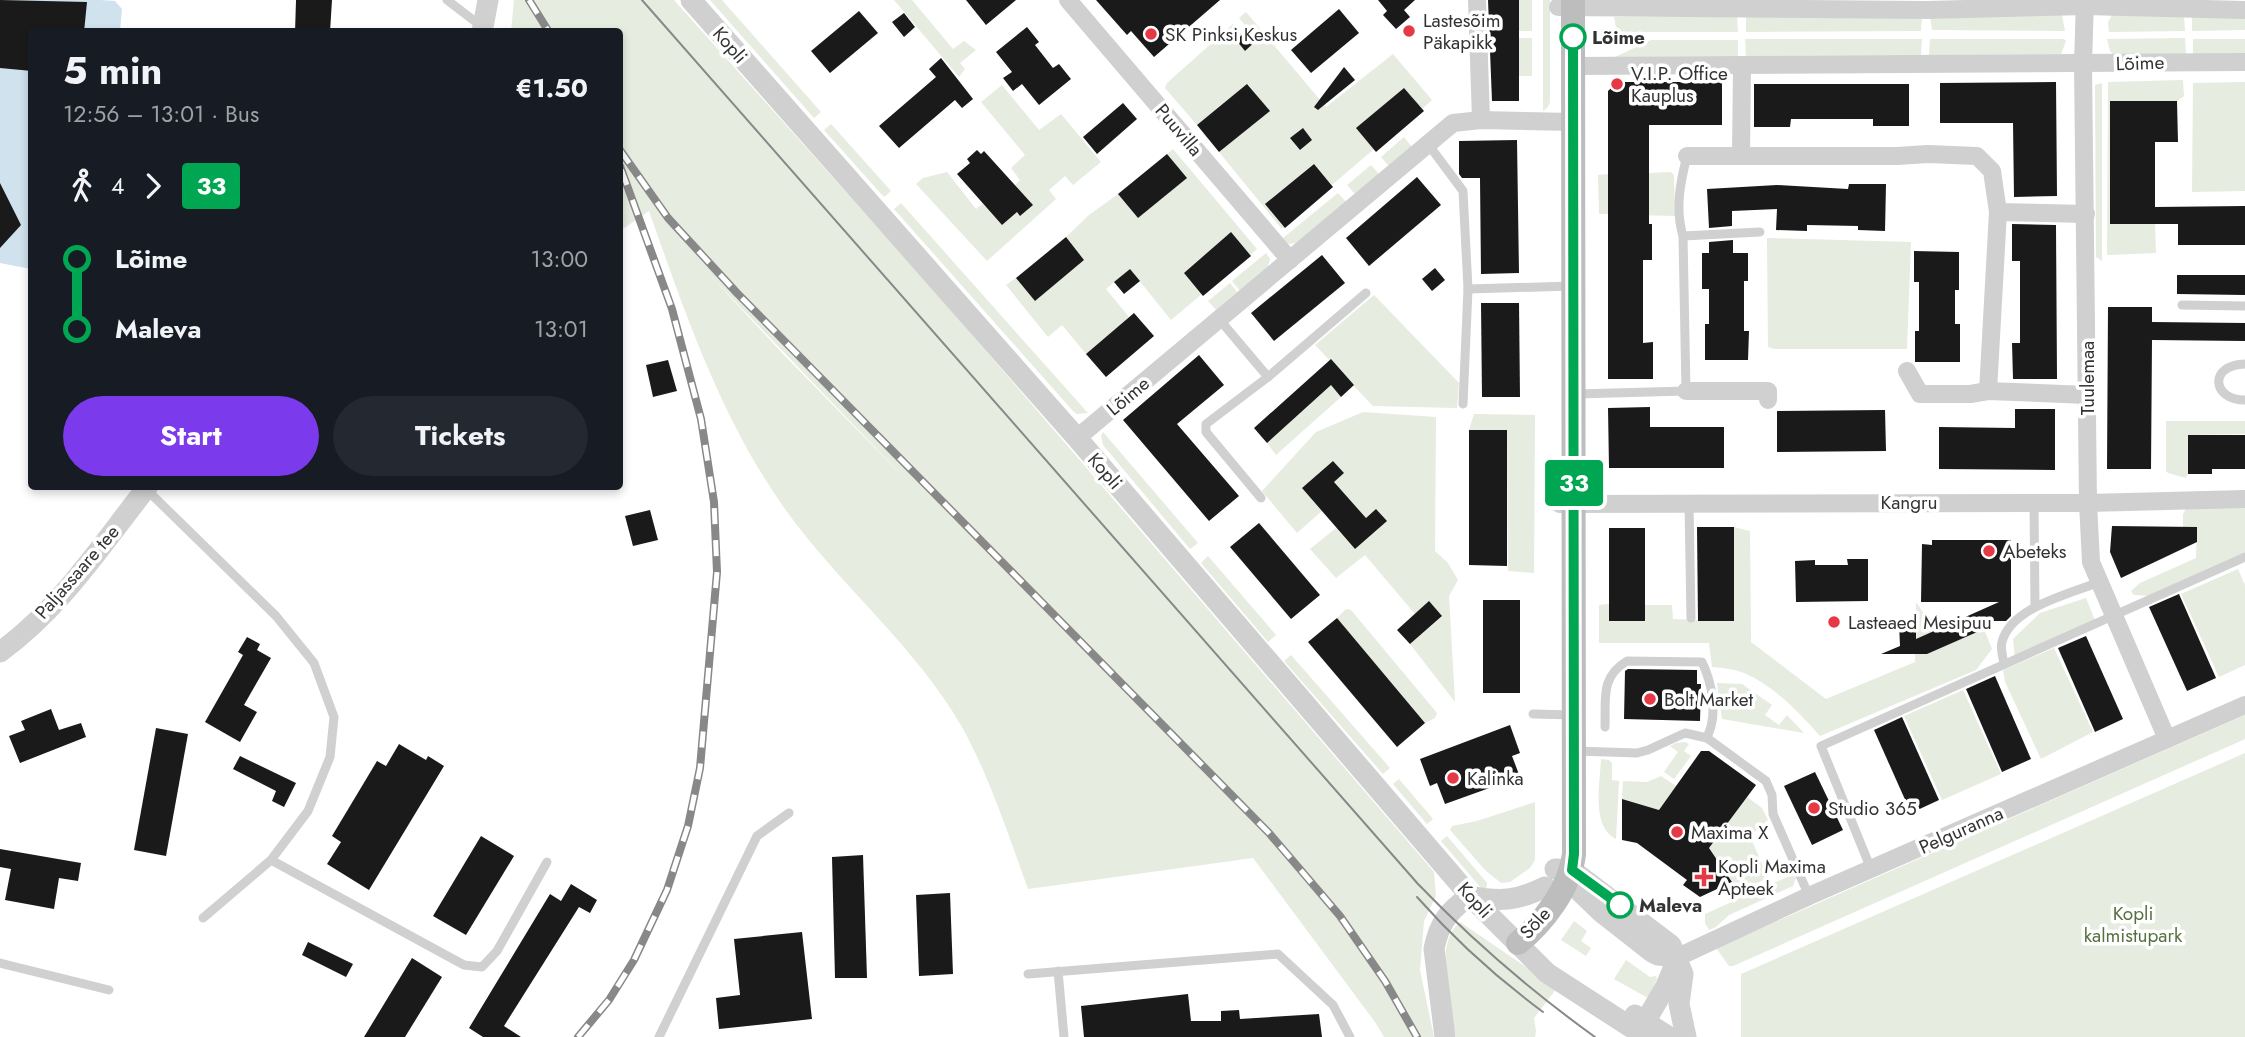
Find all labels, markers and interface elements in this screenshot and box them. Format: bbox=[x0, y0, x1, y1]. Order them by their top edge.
place label: Lastesõim Päkapikk bbox=[1423, 7, 1500, 56]
street label: Kopli bbox=[706, 21, 754, 69]
place label: SK Pinksi Keskus bbox=[1165, 21, 1298, 48]
marker: Lastesõim Päkapikk bbox=[1401, 23, 1417, 39]
marker: Lõime bbox=[1560, 24, 1586, 50]
place label: Lõime bbox=[1592, 24, 1645, 51]
marker: SK Pinksi Keskus bbox=[1143, 26, 1159, 42]
text: 5 min bbox=[63, 43, 162, 98]
street label: Lõime bbox=[2115, 49, 2165, 77]
place label: V.I.P. Office Kauplus bbox=[1631, 60, 1728, 109]
text: €1.50 bbox=[515, 69, 588, 107]
marker: V.I.P. Office Kauplus bbox=[1609, 76, 1625, 92]
text: 12:56 – 13:01 · Bus bbox=[63, 97, 259, 131]
street label: Puuvilla bbox=[1149, 98, 1209, 162]
icon: walk bbox=[63, 167, 101, 205]
icon: forward bbox=[134, 167, 172, 205]
text: 33 bbox=[196, 168, 226, 203]
text: 4 bbox=[111, 169, 124, 203]
text: Lõime bbox=[115, 240, 187, 278]
text: 13:00 bbox=[531, 242, 588, 276]
text: Maleva bbox=[115, 310, 201, 348]
text: 13:01 bbox=[534, 312, 588, 346]
street label: Tuulemaa bbox=[2074, 341, 2101, 415]
street label: Lõime bbox=[1101, 370, 1155, 422]
button: Start bbox=[63, 396, 319, 476]
button: Tickets bbox=[333, 396, 588, 476]
street label: Kopli bbox=[1081, 447, 1129, 495]
line badge: 33 bbox=[1542, 460, 1606, 506]
text: 33 bbox=[1559, 465, 1589, 500]
street label: Kangru bbox=[1880, 489, 1938, 516]
street label: Paljassaare tee bbox=[29, 519, 126, 625]
place label: Abeteks bbox=[2003, 538, 2067, 565]
marker: Abeteks bbox=[1981, 543, 1997, 559]
place label: Lasteaed Mesipuu bbox=[1848, 609, 1992, 636]
marker: Lasteaed Mesipuu bbox=[1826, 614, 1842, 630]
place label: Bolt Market bbox=[1664, 686, 1754, 713]
marker: Bolt Market bbox=[1642, 691, 1658, 707]
place label: Kalinka bbox=[1467, 765, 1524, 792]
marker: Kalinka bbox=[1445, 770, 1461, 786]
place label: Studio 365 bbox=[1828, 795, 1917, 822]
street label: Pelguranna bbox=[1915, 799, 2007, 861]
marker: Studio 365 bbox=[1806, 800, 1822, 816]
place label: Maxima X bbox=[1691, 819, 1769, 846]
marker: Maxima X bbox=[1669, 824, 1685, 840]
place label: Kopli Maxima Apteek bbox=[1718, 853, 1826, 902]
marker: Kopli Maxima Apteek bbox=[1696, 869, 1712, 885]
street label: Kopli bbox=[1451, 876, 1499, 924]
marker: Maleva bbox=[1607, 892, 1633, 918]
place label: Maleva bbox=[1639, 892, 1702, 919]
park label: Kopli kalmistupark bbox=[2084, 900, 2183, 949]
street label: Sõle bbox=[1513, 901, 1557, 945]

